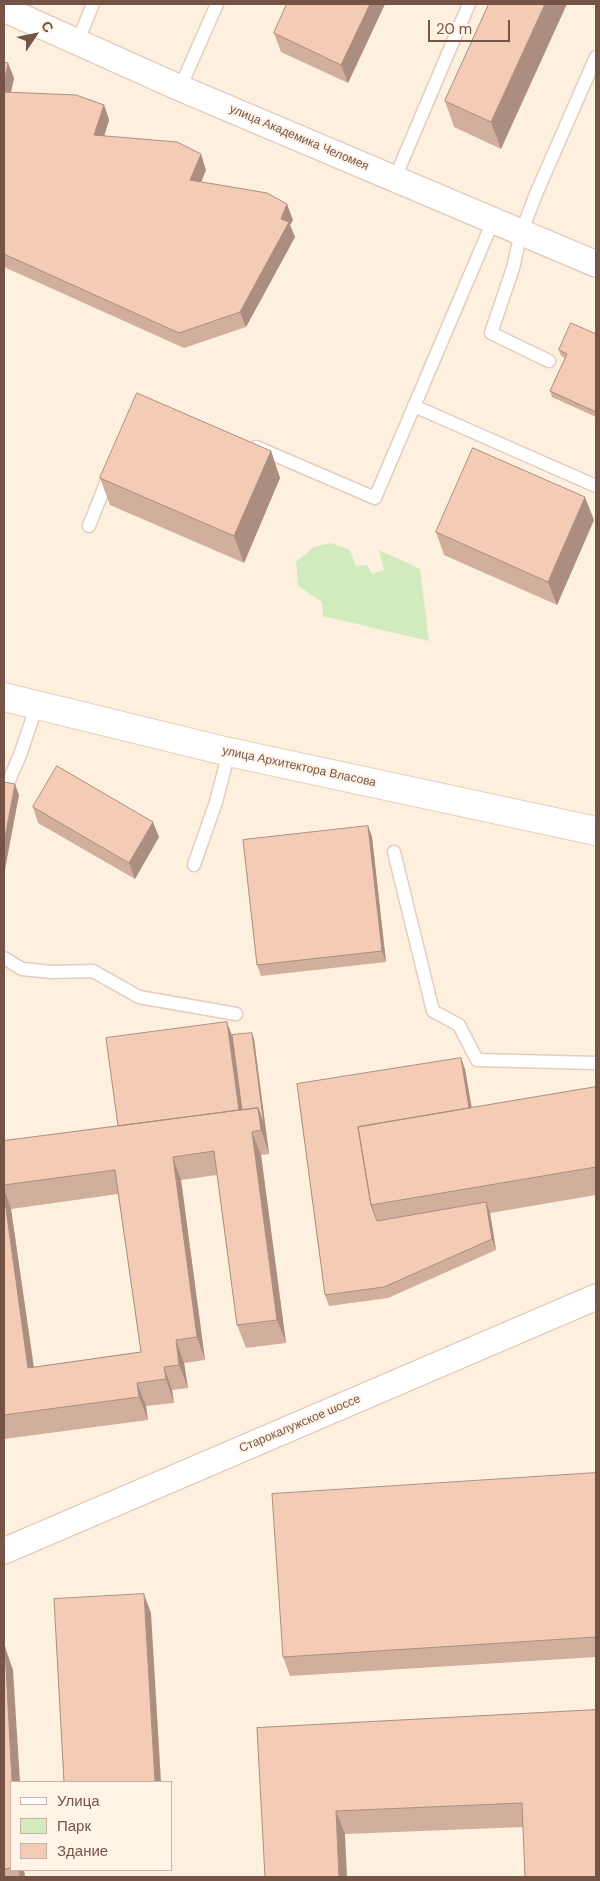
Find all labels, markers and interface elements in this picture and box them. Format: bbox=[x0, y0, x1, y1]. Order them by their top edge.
north arrow bbox=[10, 10, 60, 60]
scale bar bbox=[430, 10, 512, 42]
text: С bbox=[37, 17, 58, 36]
text: 20 m bbox=[436, 19, 472, 39]
street label: улица Академика Челомея bbox=[227, 102, 371, 174]
street label: улица Архитектора Власова bbox=[221, 744, 377, 790]
street label: Старокалужское шоссе bbox=[237, 1392, 363, 1456]
legend bbox=[10, 1781, 172, 1871]
text: Улица bbox=[57, 1791, 100, 1811]
text: Парк bbox=[57, 1816, 91, 1836]
text: Здание bbox=[57, 1841, 108, 1861]

